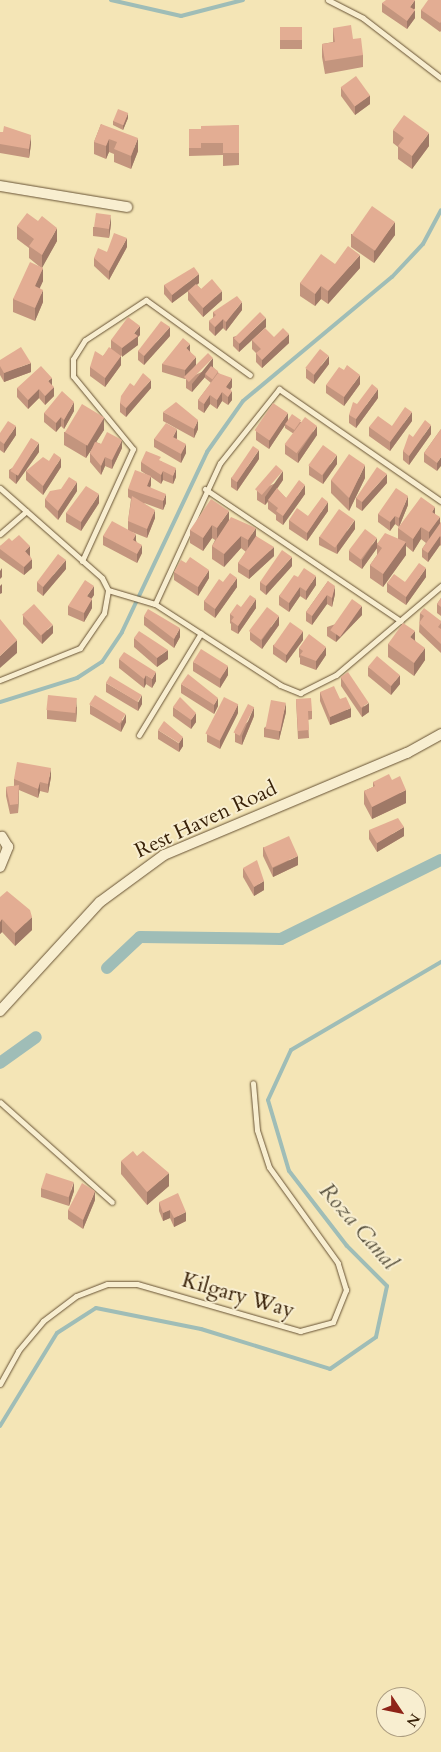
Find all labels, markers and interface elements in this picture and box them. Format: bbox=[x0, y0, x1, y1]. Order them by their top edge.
street label: Rest Haven Road bbox=[131, 776, 281, 864]
water label: Roza Canal bbox=[313, 1178, 403, 1276]
street label: Kilgary Way bbox=[179, 1268, 297, 1324]
north arrow bbox=[376, 1687, 426, 1737]
text: N bbox=[402, 1710, 424, 1730]

